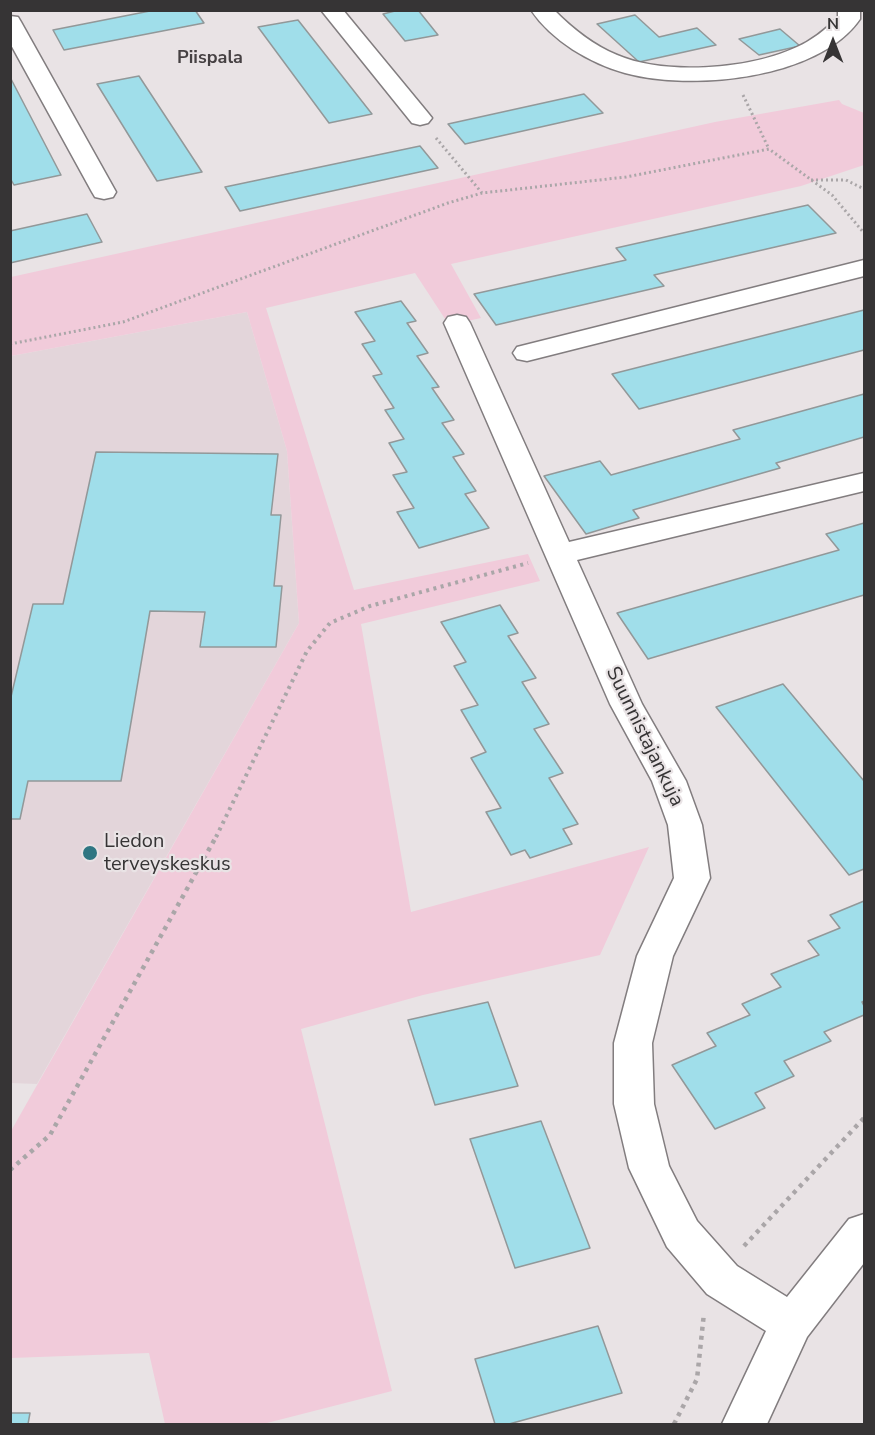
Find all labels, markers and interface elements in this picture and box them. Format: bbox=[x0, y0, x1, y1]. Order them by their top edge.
north arrow bbox=[803, 12, 863, 72]
text: N bbox=[827, 13, 839, 35]
district label: Piispala bbox=[177, 48, 243, 70]
street label: Suunnistajankuja bbox=[600, 663, 688, 811]
place label: Liedon terveyskeskus bbox=[104, 830, 231, 877]
marker: Liedon terveyskeskus bbox=[81, 844, 99, 862]

